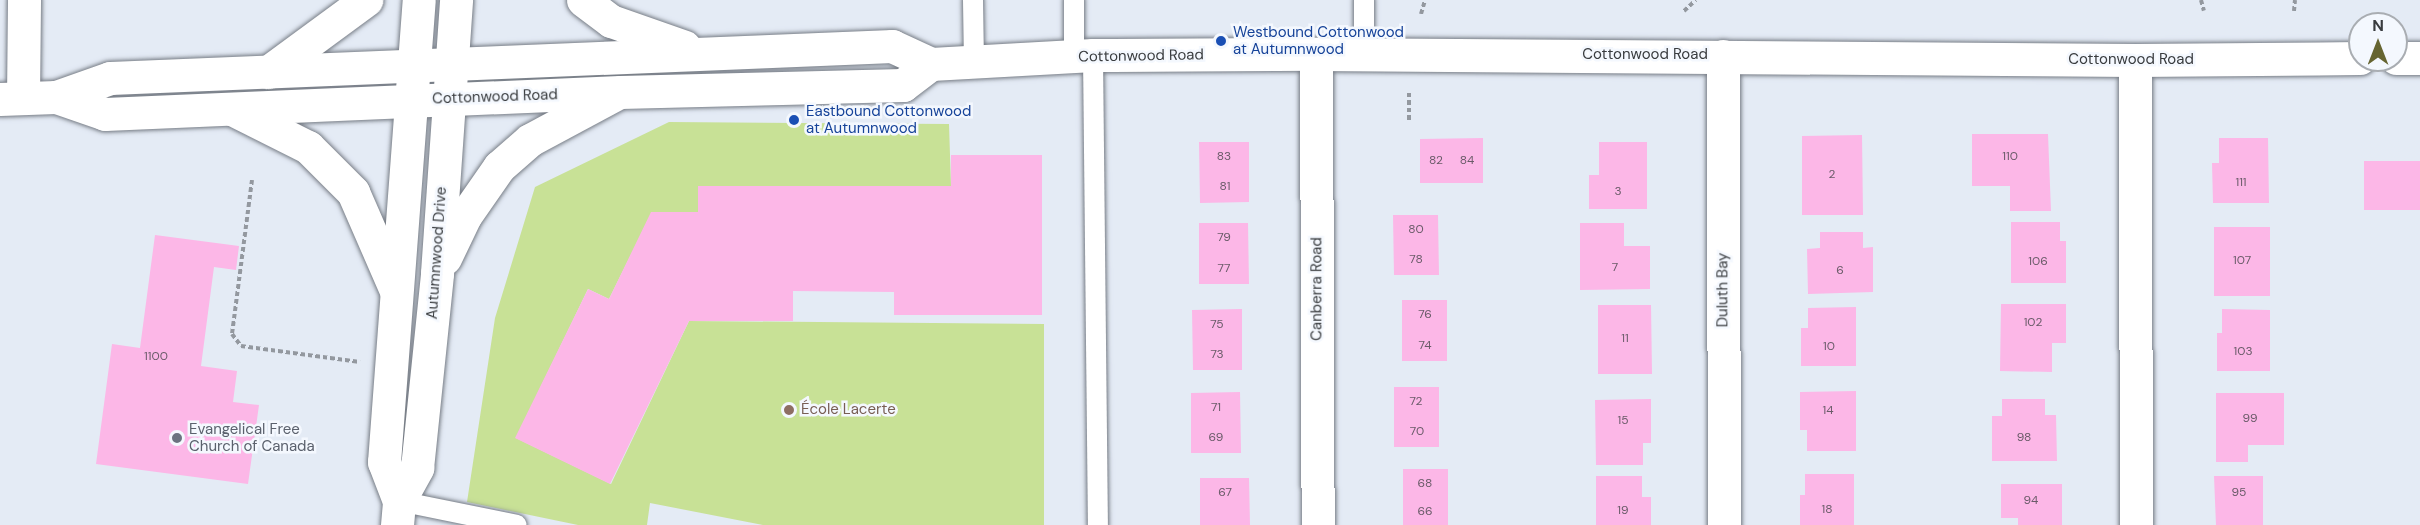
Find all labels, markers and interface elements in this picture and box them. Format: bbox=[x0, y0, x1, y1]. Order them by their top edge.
north arrow bbox=[2348, 12, 2408, 72]
text: N bbox=[2372, 15, 2384, 36]
place label: Westbound Cottonwood at Autumnwood bbox=[1233, 23, 1404, 58]
marker: Westbound Cottonwood at Autumnwood bbox=[1214, 34, 1228, 48]
street label: Cottonwood Road bbox=[1078, 46, 1204, 66]
street label: Cottonwood Road bbox=[1582, 46, 1708, 64]
street label: Cottonwood Road bbox=[2068, 51, 2194, 69]
street label: Cottonwood Road bbox=[432, 86, 558, 108]
place label: Eastbound Cottonwood at Autumnwood bbox=[806, 102, 971, 137]
marker: Eastbound Cottonwood at Autumnwood bbox=[787, 113, 801, 127]
house number: 83 bbox=[1217, 150, 1231, 164]
house number: 110 bbox=[2002, 150, 2018, 164]
house number: 82 bbox=[1429, 154, 1443, 168]
house number: 84 bbox=[1460, 154, 1474, 168]
house number: 2 bbox=[1829, 168, 1835, 182]
house number: 111 bbox=[2235, 176, 2247, 190]
house number: 81 bbox=[1220, 180, 1230, 194]
house number: 3 bbox=[1614, 185, 1622, 199]
street label: Autumnwood Drive bbox=[423, 186, 451, 320]
house number: 80 bbox=[1408, 223, 1424, 237]
house number: 79 bbox=[1217, 231, 1231, 245]
street label: Canberra Road bbox=[1308, 237, 1326, 341]
house number: 78 bbox=[1409, 253, 1423, 267]
street label: Duluth Bay bbox=[1714, 253, 1732, 327]
house number: 107 bbox=[2233, 254, 2251, 268]
house number: 106 bbox=[2028, 255, 2048, 269]
house number: 7 bbox=[1612, 261, 1618, 275]
house number: 77 bbox=[1218, 262, 1230, 276]
house number: 6 bbox=[1836, 264, 1844, 278]
house number: 76 bbox=[1418, 308, 1432, 322]
house number: 102 bbox=[2024, 316, 2042, 330]
house number: 75 bbox=[1210, 318, 1224, 332]
house number: 11 bbox=[1621, 332, 1629, 346]
house number: 74 bbox=[1419, 339, 1431, 353]
house number: 10 bbox=[1823, 340, 1835, 354]
house number: 103 bbox=[2233, 345, 2253, 359]
house number: 73 bbox=[1210, 348, 1224, 362]
house number: 1100 bbox=[144, 350, 168, 364]
house number: 72 bbox=[1409, 395, 1423, 409]
place label: École Lacerte bbox=[801, 401, 896, 419]
house number: 71 bbox=[1211, 401, 1221, 415]
marker: École Lacerte bbox=[782, 403, 796, 417]
house number: 14 bbox=[1822, 404, 1834, 418]
house number: 99 bbox=[2242, 412, 2258, 426]
house number: 15 bbox=[1617, 414, 1629, 428]
place label: Evangelical Free Church of Canada bbox=[189, 420, 315, 455]
house number: 70 bbox=[1410, 425, 1424, 439]
marker: Evangelical Free Church of Canada bbox=[170, 431, 184, 445]
house number: 69 bbox=[1209, 431, 1223, 445]
house number: 98 bbox=[2017, 431, 2031, 445]
house number: 68 bbox=[1418, 477, 1432, 491]
house number: 67 bbox=[1218, 486, 1232, 500]
house number: 95 bbox=[2232, 486, 2246, 500]
house number: 94 bbox=[2024, 494, 2038, 508]
house number: 18 bbox=[1821, 503, 1833, 517]
house number: 19 bbox=[1617, 504, 1629, 518]
house number: 66 bbox=[1417, 505, 1433, 519]

